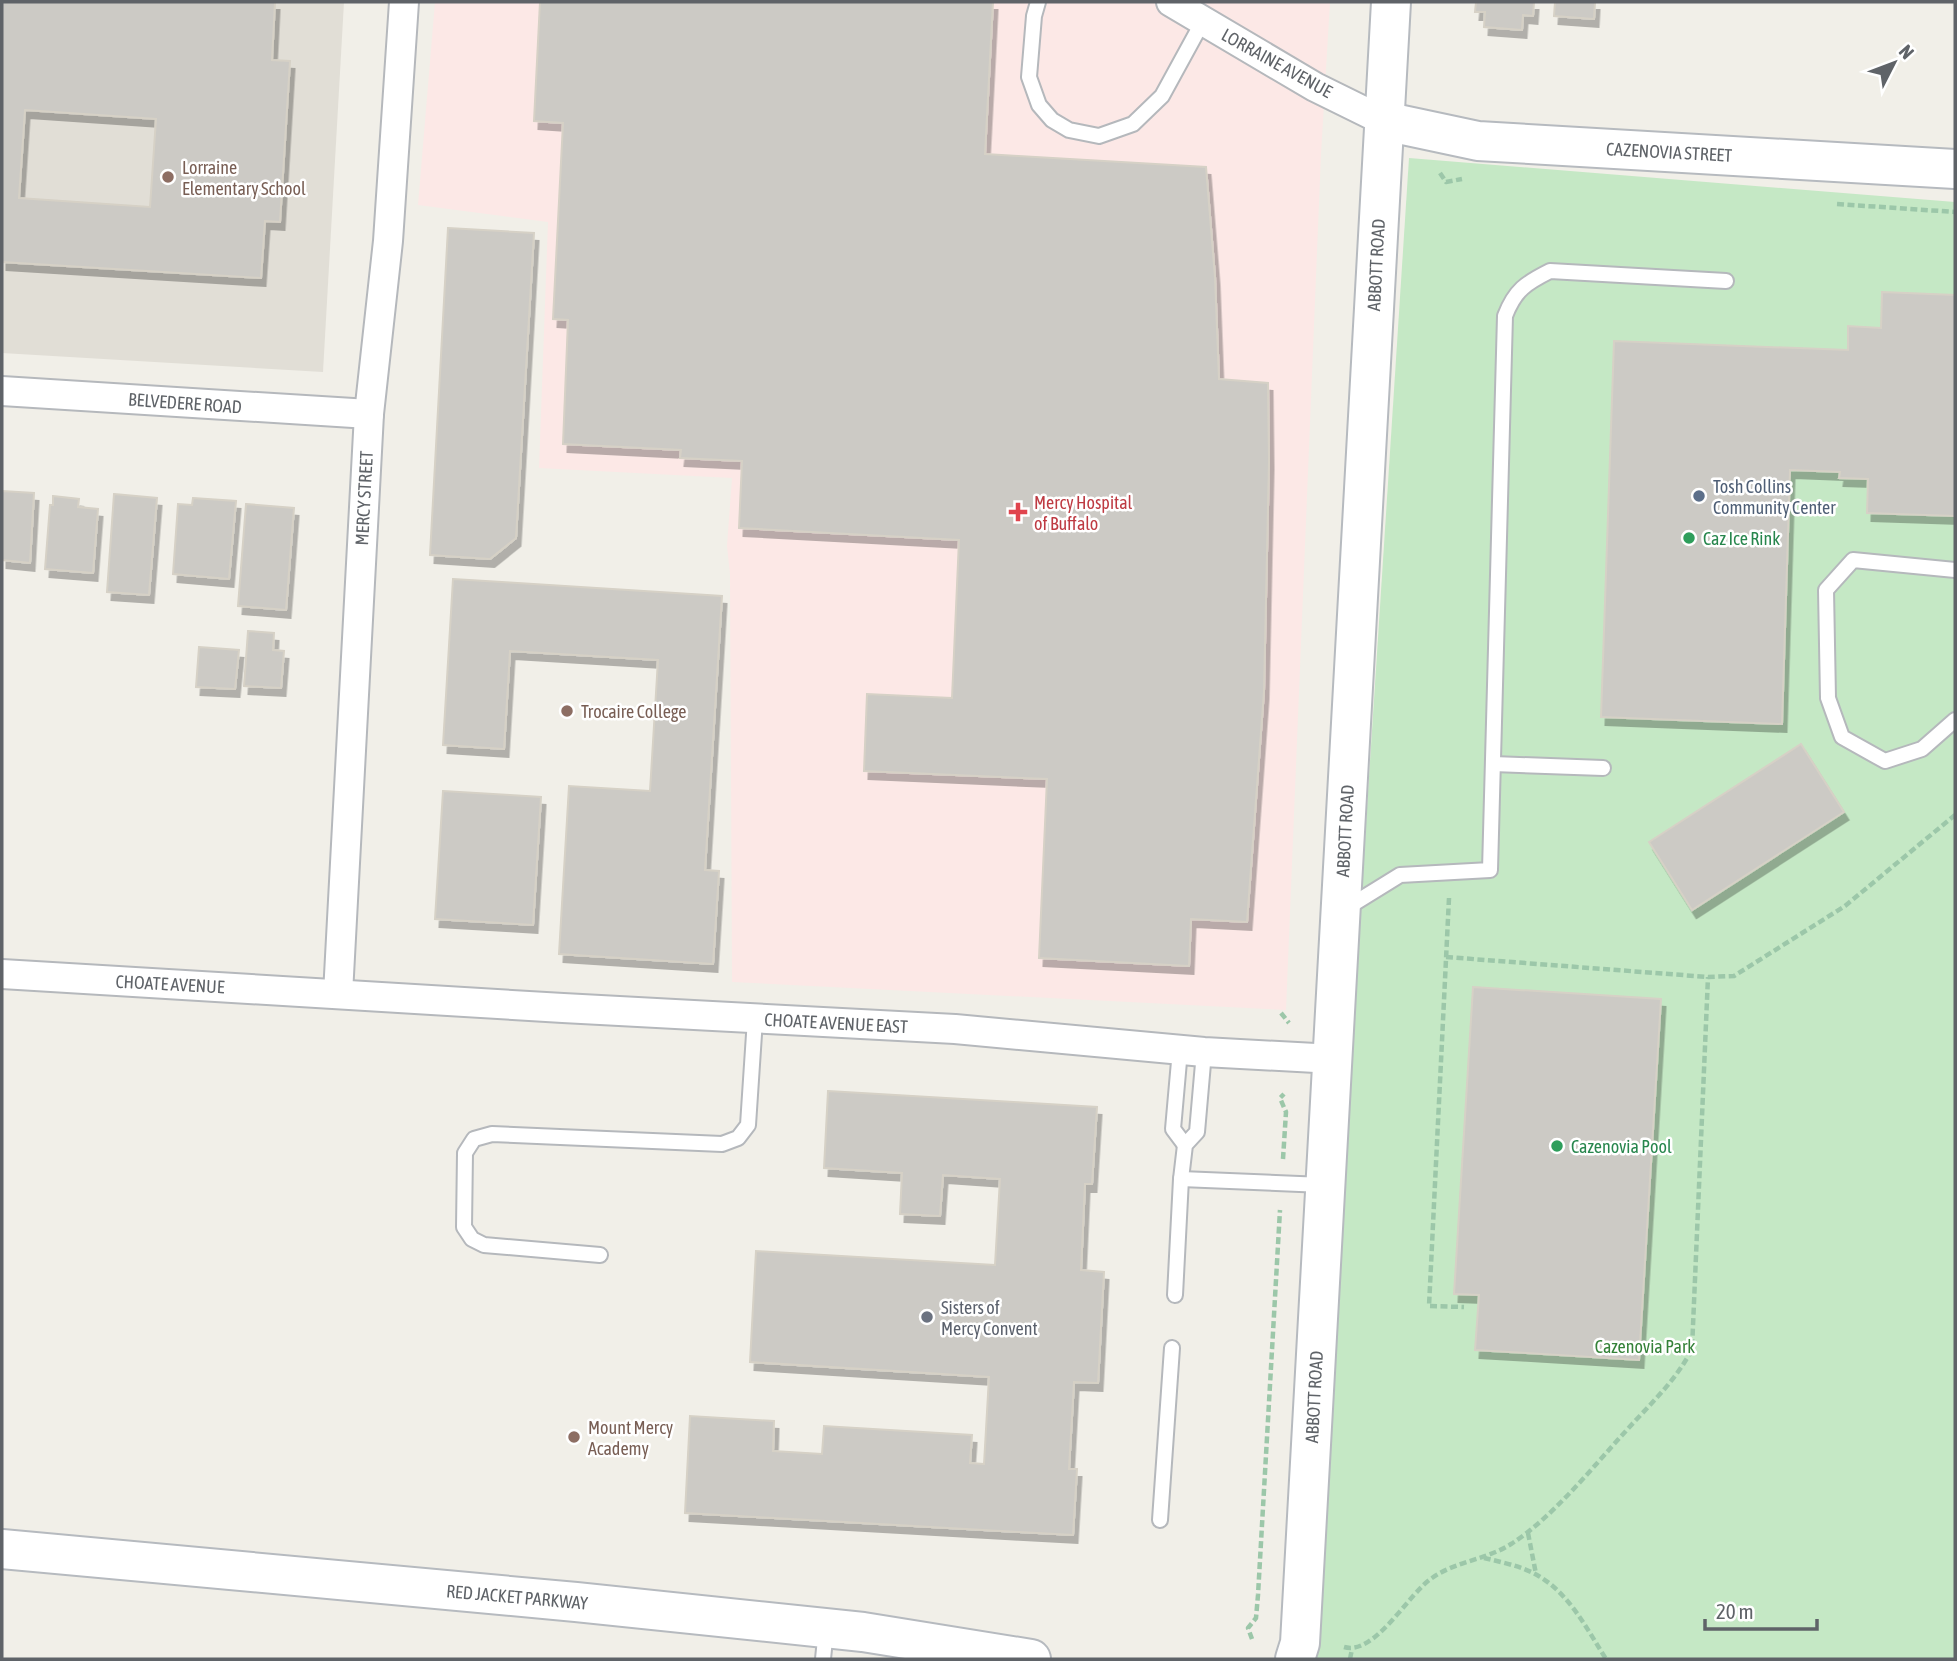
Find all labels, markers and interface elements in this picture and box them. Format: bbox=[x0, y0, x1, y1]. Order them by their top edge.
street label: LORRAINE AVENUE bbox=[1218, 24, 1336, 102]
north arrow bbox=[1859, 28, 1929, 98]
text: N bbox=[1895, 40, 1919, 63]
street label: CAZENOVIA STREET bbox=[1606, 138, 1733, 166]
place label: Lorraine Elementary School bbox=[182, 157, 306, 199]
marker: Lorraine Elementary School bbox=[160, 169, 176, 185]
street label: ABBOTT ROAD bbox=[1363, 218, 1389, 312]
street label: BELVEDERE ROAD bbox=[128, 389, 242, 417]
street label: MERCY STREET bbox=[351, 450, 377, 546]
place label: Tosh Collins Community Center bbox=[1713, 476, 1836, 518]
marker: Tosh Collins Community Center bbox=[1691, 488, 1707, 504]
place label: Mercy Hospital of Buffalo bbox=[1034, 492, 1133, 534]
marker: Mercy Hospital of Buffalo bbox=[1008, 502, 1028, 522]
place label: Caz Ice Rink bbox=[1703, 528, 1780, 549]
marker: Caz Ice Rink bbox=[1681, 530, 1697, 546]
place label: Trocaire College bbox=[581, 701, 686, 722]
marker: Trocaire College bbox=[559, 703, 575, 719]
street label: ABBOTT ROAD bbox=[1332, 784, 1358, 878]
street label: CHOATE AVENUE bbox=[115, 971, 225, 997]
street label: CHOATE AVENUE EAST bbox=[764, 1009, 908, 1037]
place label: Cazenovia Pool bbox=[1571, 1136, 1672, 1157]
marker: Cazenovia Pool bbox=[1549, 1138, 1565, 1154]
place label: Sisters of Mercy Convent bbox=[941, 1297, 1038, 1339]
marker: Sisters of Mercy Convent bbox=[919, 1309, 935, 1325]
park label: Cazenovia Park bbox=[1595, 1336, 1695, 1357]
street label: ABBOTT ROAD bbox=[1301, 1350, 1327, 1444]
place label: Mount Mercy Academy bbox=[588, 1417, 673, 1459]
marker: Mount Mercy Academy bbox=[566, 1429, 582, 1445]
street label: RED JACKET PARKWAY bbox=[445, 1580, 589, 1614]
scale bar bbox=[1705, 1588, 1817, 1632]
text: 20 m bbox=[1716, 1599, 1754, 1623]

